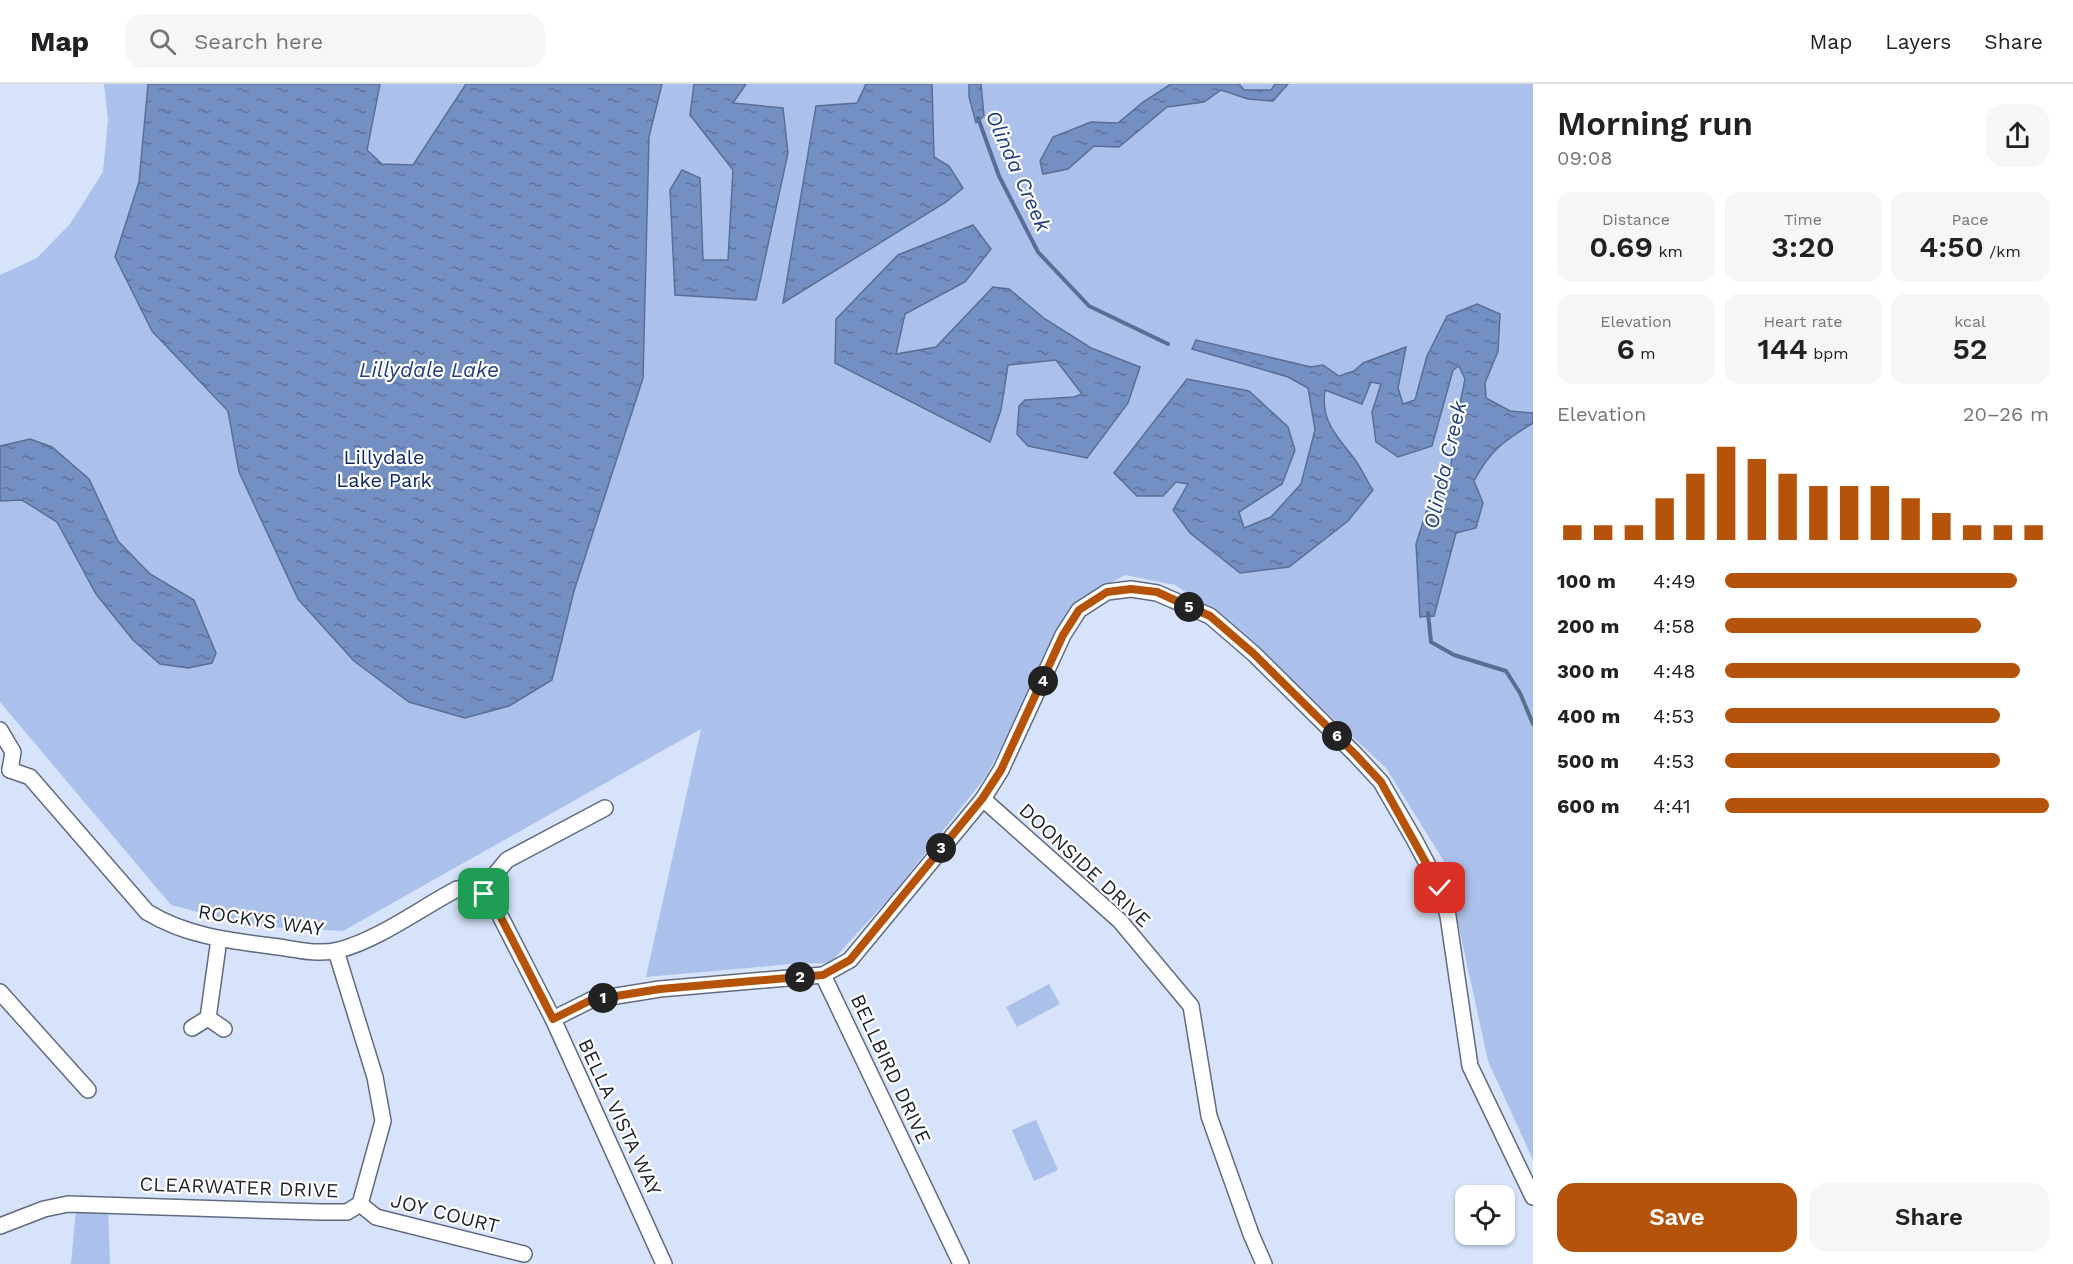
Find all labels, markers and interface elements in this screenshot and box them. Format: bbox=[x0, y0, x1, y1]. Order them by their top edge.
search box bbox=[125, 14, 545, 68]
text: Map bbox=[30, 25, 89, 58]
icon: search bbox=[146, 25, 179, 58]
text: Search here bbox=[194, 29, 323, 54]
text: Map bbox=[1809, 29, 1852, 54]
text: Layers bbox=[1885, 29, 1951, 54]
text: Share bbox=[1984, 29, 2043, 54]
text: Morning run bbox=[1557, 104, 1753, 143]
button: share bbox=[1986, 104, 2049, 167]
water label: Olinda Creek bbox=[981, 106, 1057, 236]
text: 09:08 bbox=[1557, 146, 1612, 170]
text: Distance bbox=[1602, 210, 1670, 229]
text: Time bbox=[1784, 210, 1822, 229]
text: Pace bbox=[1951, 210, 1989, 229]
text: 0.69 bbox=[1589, 229, 1653, 264]
text: 3:20 bbox=[1771, 229, 1835, 264]
text: 4:50 bbox=[1919, 229, 1984, 264]
text: km bbox=[1653, 242, 1683, 261]
text: /km bbox=[1984, 242, 2021, 261]
text: Elevation bbox=[1600, 312, 1672, 331]
text: Heart rate bbox=[1763, 312, 1843, 331]
text: kcal bbox=[1954, 312, 1986, 331]
text: 6 bbox=[1616, 331, 1635, 366]
text: 144 bbox=[1757, 331, 1808, 366]
text: 52 bbox=[1952, 331, 1988, 366]
text: m bbox=[1635, 344, 1656, 363]
text: bpm bbox=[1808, 344, 1849, 363]
water label: Lillydale Lake bbox=[359, 357, 499, 382]
water label: Olinda Creek bbox=[1418, 398, 1471, 531]
text: Elevation bbox=[1557, 402, 1646, 426]
text: 20–26 m bbox=[1963, 402, 2049, 426]
park label: Lillydale Lake Park bbox=[336, 445, 432, 492]
text: 100 m bbox=[1557, 569, 1616, 593]
text: 4:49 bbox=[1653, 569, 1696, 593]
pin: 5 bbox=[1174, 592, 1204, 622]
text: 5 bbox=[1184, 597, 1194, 616]
text: 200 m bbox=[1557, 614, 1619, 638]
text: 4:58 bbox=[1653, 614, 1695, 638]
text: 300 m bbox=[1557, 659, 1619, 683]
text: 4:48 bbox=[1653, 659, 1696, 683]
pin: 4 bbox=[1028, 666, 1058, 696]
text: 4 bbox=[1038, 671, 1048, 690]
text: 400 m bbox=[1557, 704, 1620, 728]
text: 4:53 bbox=[1653, 704, 1694, 728]
pin: 6 bbox=[1322, 721, 1352, 751]
text: 6 bbox=[1332, 726, 1342, 745]
text: 500 m bbox=[1557, 749, 1619, 773]
text: 4:53 bbox=[1653, 749, 1694, 773]
text: 600 m bbox=[1557, 794, 1620, 818]
text: 4:41 bbox=[1653, 794, 1691, 818]
street label: DOONSIDE DRIVE bbox=[1014, 798, 1156, 932]
pin: 3 bbox=[926, 833, 956, 863]
text: 3 bbox=[936, 838, 946, 857]
pin bbox=[1414, 862, 1465, 913]
pin bbox=[458, 868, 509, 919]
icon: check bbox=[1423, 871, 1456, 904]
icon: arrive bbox=[467, 877, 500, 910]
street label: ROCKYS WAY bbox=[196, 899, 326, 941]
pin: 2 bbox=[785, 962, 815, 992]
text: 2 bbox=[795, 967, 805, 986]
pin: 1 bbox=[588, 983, 618, 1013]
text: 1 bbox=[600, 988, 606, 1007]
street label: BELLBIRD DRIVE bbox=[846, 990, 936, 1148]
street label: BELLA VISTA WAY bbox=[573, 1035, 667, 1200]
street label: CLEARWATER DRIVE bbox=[139, 1172, 339, 1202]
button: Save bbox=[1557, 1183, 1797, 1252]
button: Share bbox=[1809, 1183, 2049, 1252]
map controls bbox=[1455, 1185, 1515, 1245]
button: locate bbox=[1455, 1185, 1515, 1245]
street label: JOY COURT bbox=[388, 1188, 502, 1238]

